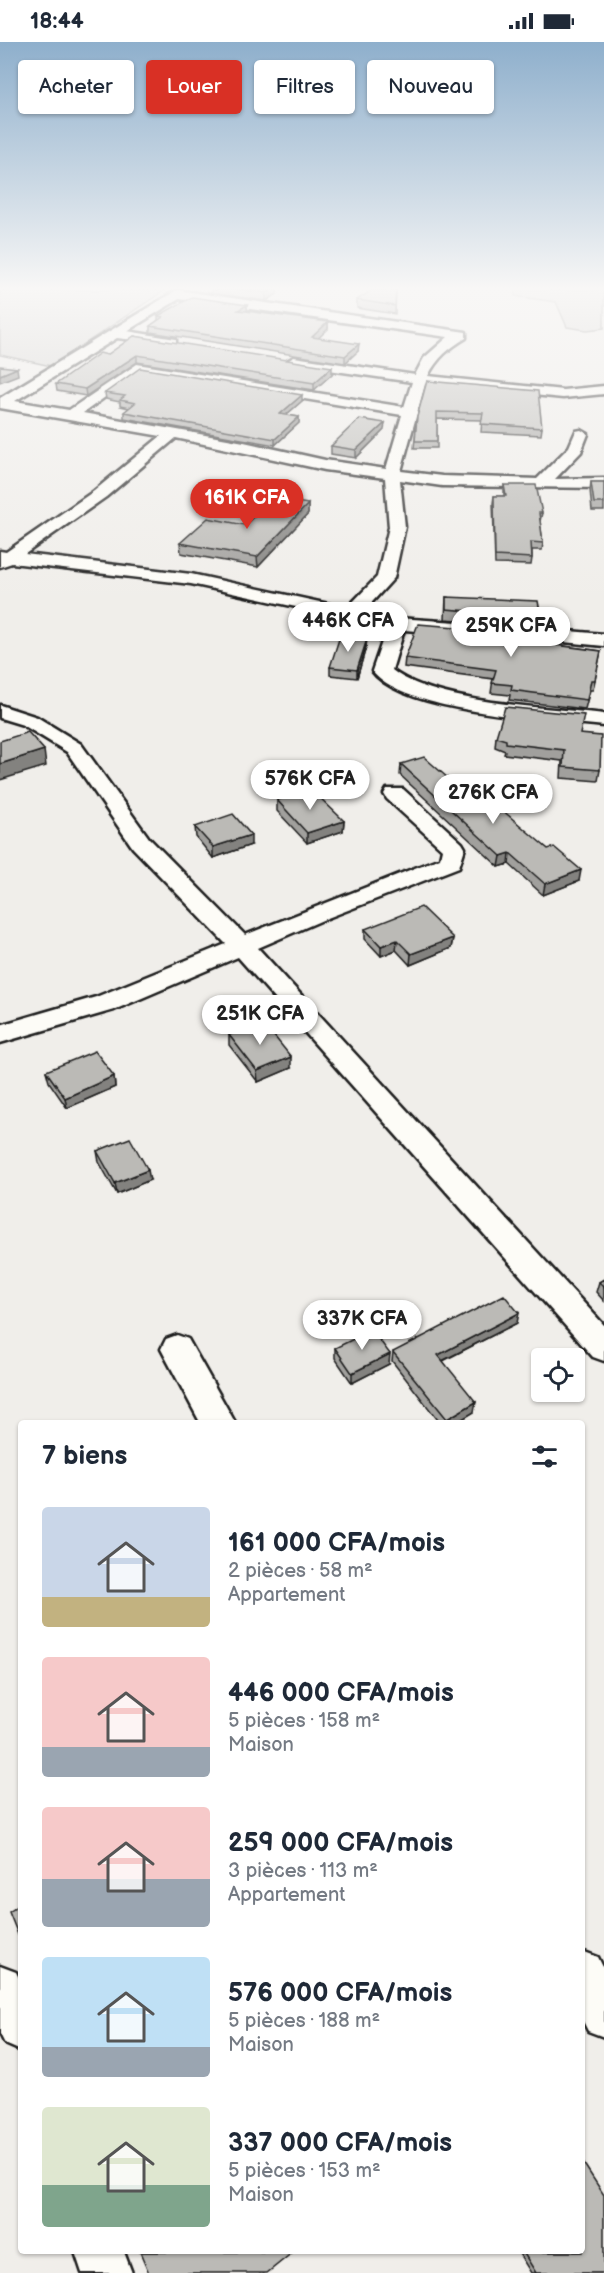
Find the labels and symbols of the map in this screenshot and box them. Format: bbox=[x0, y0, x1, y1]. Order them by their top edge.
pin: 161K CFA bbox=[185, 479, 309, 530]
pin: 446K CFA bbox=[286, 602, 410, 653]
pin: 259K CFA bbox=[449, 607, 573, 658]
pin: 576K CFA bbox=[248, 760, 372, 811]
pin: 276K CFA bbox=[431, 774, 555, 825]
pin: 251K CFA bbox=[198, 995, 322, 1046]
pin: 337K CFA bbox=[300, 1300, 424, 1351]

